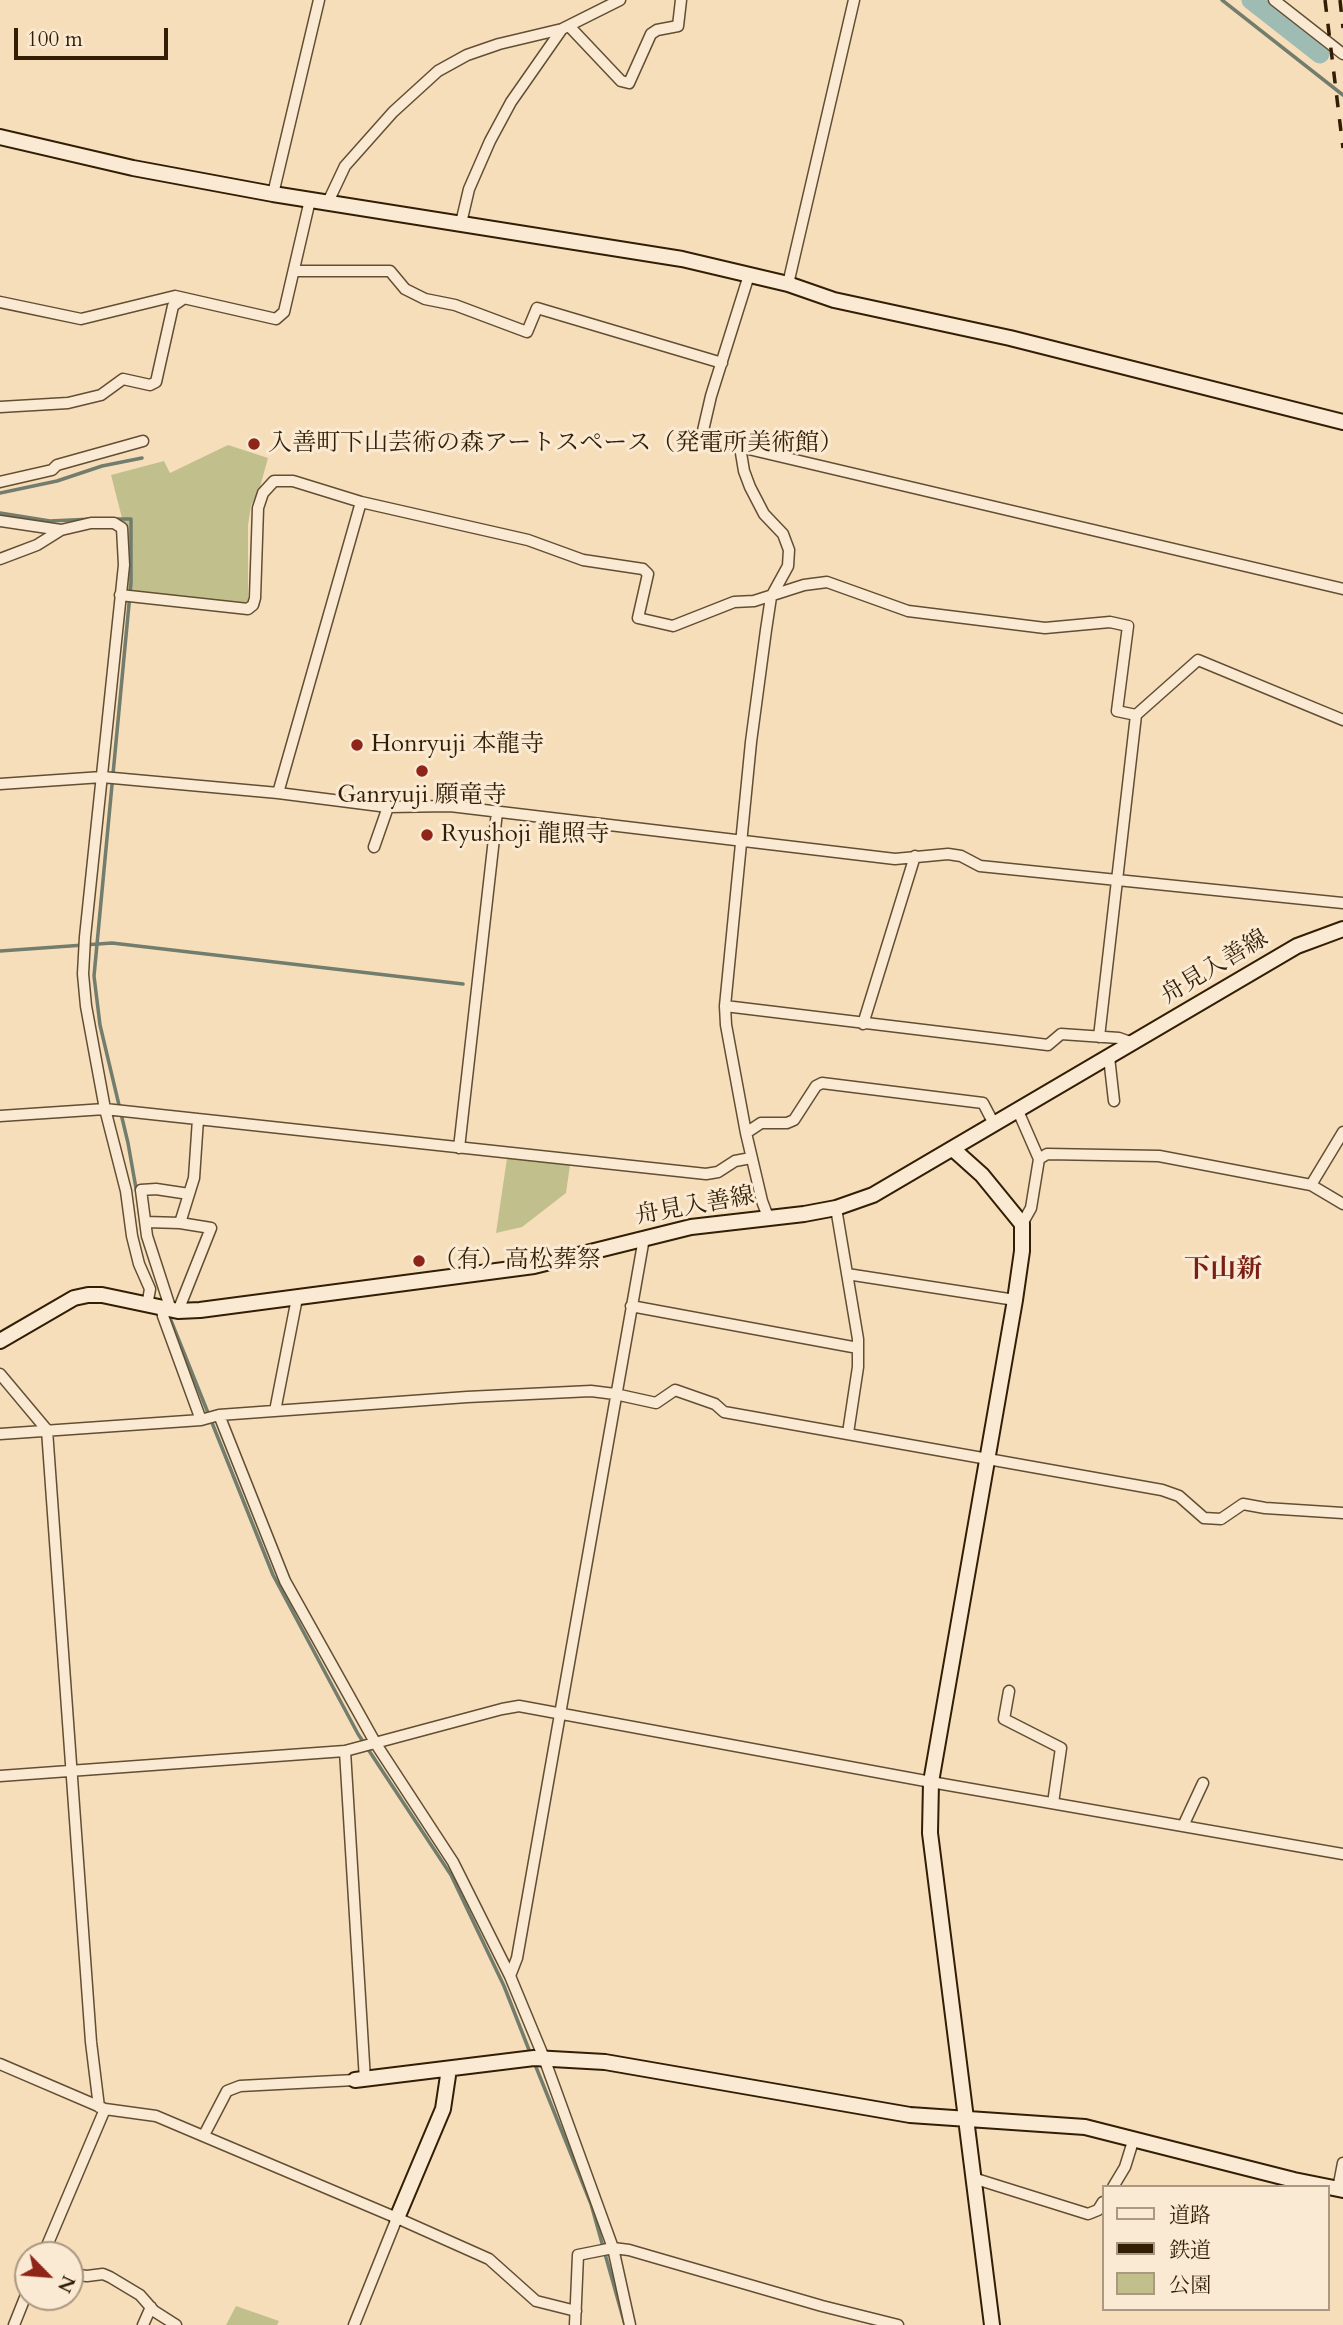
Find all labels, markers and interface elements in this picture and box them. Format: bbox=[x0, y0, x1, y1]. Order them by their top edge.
scale bar bbox=[18, 14, 172, 58]
text: 100 m bbox=[27, 25, 83, 54]
place label: 入善町下山芸術の森アートスペース（発電所美術館） bbox=[268, 430, 843, 458]
marker: 入善町下山芸術の森アートスペース（発電所美術館） bbox=[246, 436, 262, 452]
place label: Honryuji 本龍寺 bbox=[371, 731, 544, 759]
marker: Honryuji 本龍寺 bbox=[349, 737, 365, 753]
marker: Ganryuji 願竜寺 bbox=[414, 763, 430, 779]
place label: Ganryuji 願竜寺 bbox=[337, 782, 507, 810]
place label: Ryushoji 龍照寺 bbox=[441, 821, 610, 849]
marker: Ryushoji 龍照寺 bbox=[419, 827, 435, 843]
street label: 舟見入善線 bbox=[1156, 925, 1274, 1011]
street label: 舟見入善線 bbox=[633, 1182, 757, 1232]
place label: （有）高松葬祭 bbox=[433, 1247, 601, 1275]
marker: （有）高松葬祭 bbox=[411, 1253, 427, 1269]
district label: 下山新 bbox=[1184, 1255, 1262, 1287]
legend bbox=[1102, 2185, 1329, 2311]
text: 道路 bbox=[1169, 2201, 1211, 2230]
text: 鉄道 bbox=[1169, 2236, 1211, 2265]
north arrow bbox=[14, 2241, 84, 2311]
text: N bbox=[51, 2271, 81, 2297]
text: 公園 bbox=[1169, 2271, 1211, 2300]

